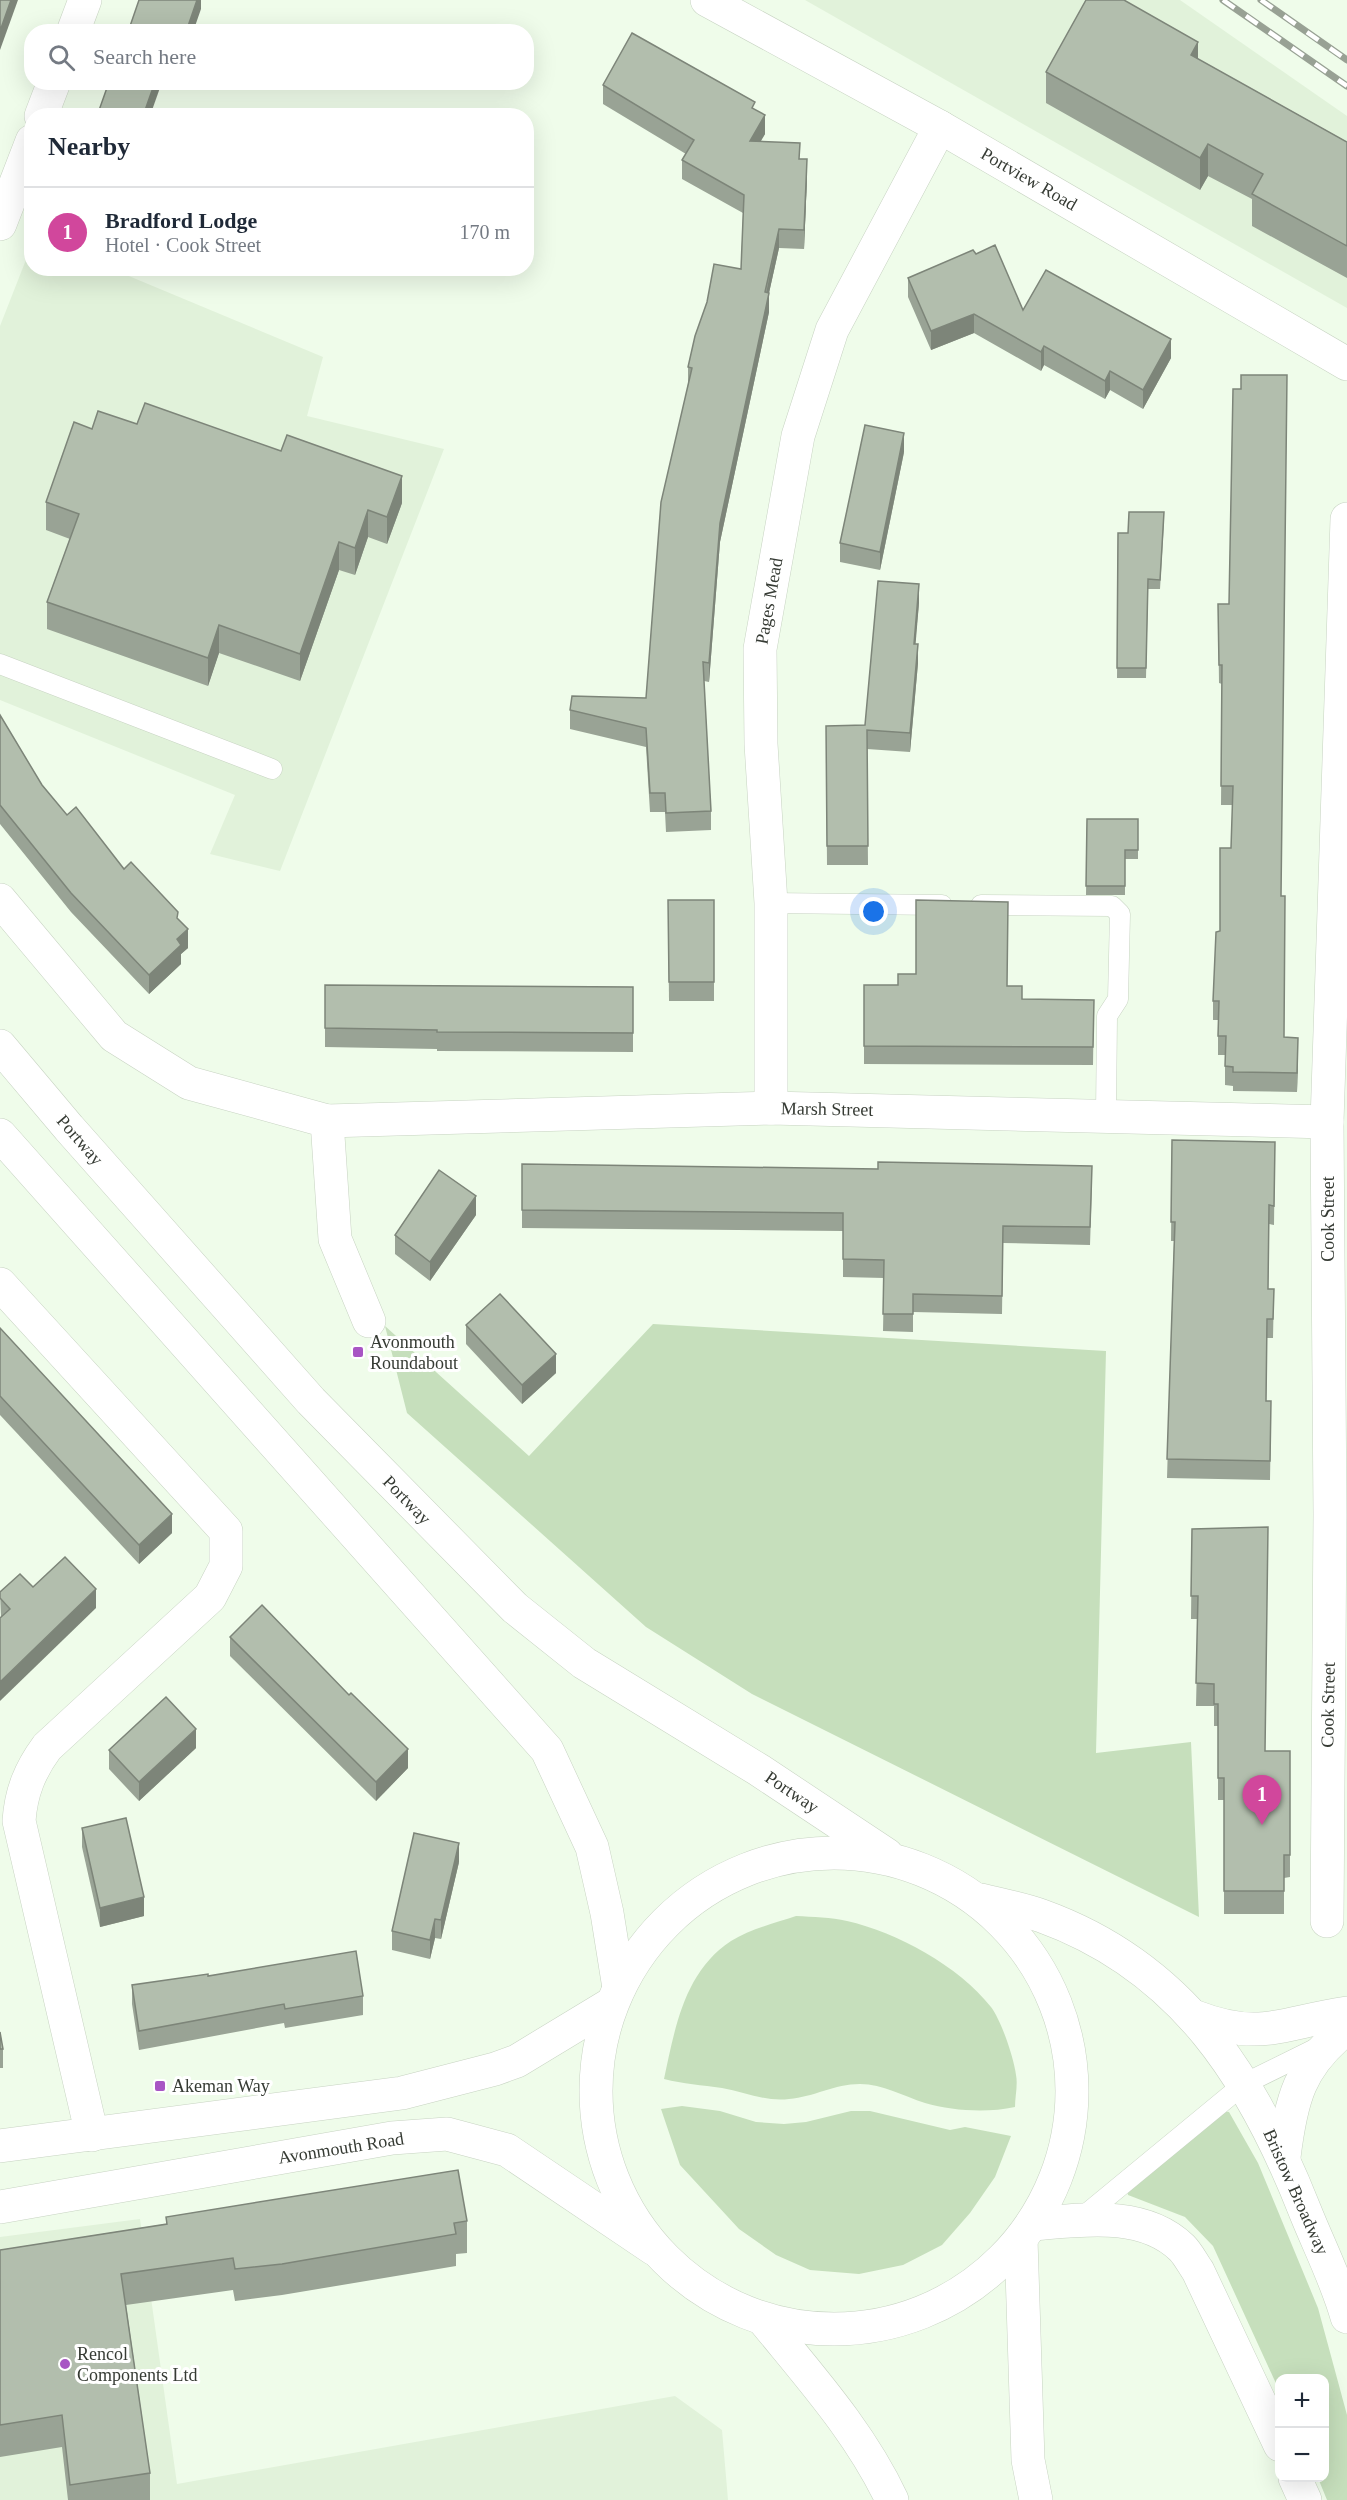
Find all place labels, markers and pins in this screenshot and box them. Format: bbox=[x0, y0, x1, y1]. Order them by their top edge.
place label: Avonmouth Roundabout bbox=[370, 1332, 458, 1373]
marker: Avonmouth Roundabout bbox=[351, 1345, 365, 1359]
pin: 1 bbox=[1242, 1776, 1282, 1825]
place label: Akeman Way bbox=[172, 2076, 270, 2096]
marker: Akeman Way bbox=[153, 2079, 167, 2093]
place label: Rencol Components Ltd bbox=[77, 2344, 198, 2385]
marker: Rencol Components Ltd bbox=[58, 2357, 72, 2371]

